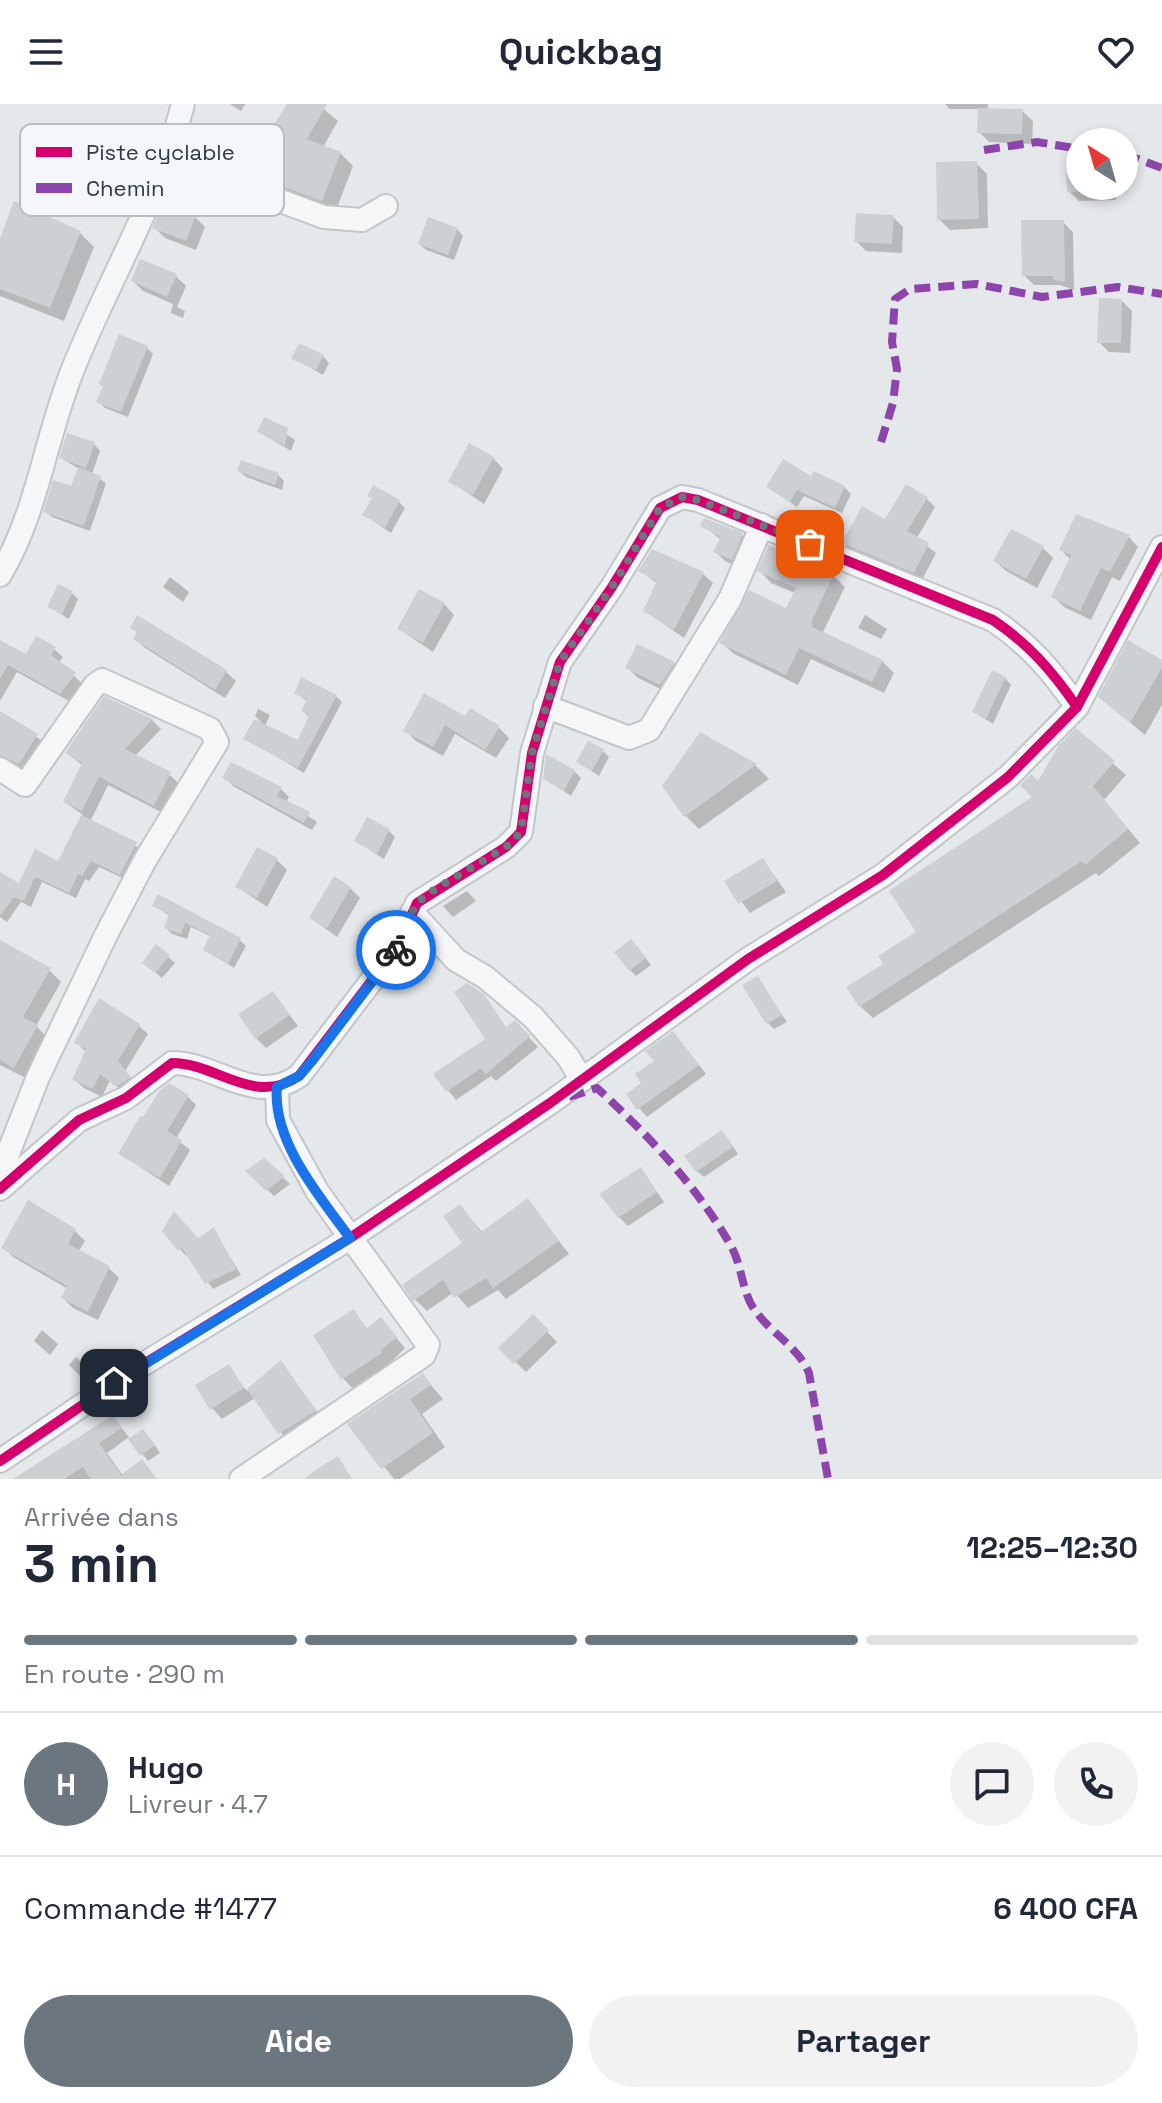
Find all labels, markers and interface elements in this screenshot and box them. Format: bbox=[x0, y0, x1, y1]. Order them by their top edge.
text: Quickbag bbox=[499, 29, 663, 75]
icon: menu bbox=[24, 30, 68, 74]
icon: heart bbox=[1094, 30, 1138, 74]
legend bbox=[20, 124, 284, 216]
north arrow bbox=[1066, 128, 1138, 200]
map controls bbox=[1066, 128, 1138, 200]
text: Piste cyclable bbox=[86, 138, 235, 166]
text: Chemin bbox=[86, 174, 164, 202]
pin bbox=[776, 510, 844, 578]
icon: bag bbox=[788, 522, 832, 566]
courier bbox=[356, 910, 436, 990]
icon: bike bbox=[374, 928, 418, 972]
pin bbox=[80, 1349, 148, 1417]
icon: home bbox=[92, 1361, 136, 1405]
text: Arrivée dans bbox=[24, 1500, 179, 1534]
text: 12:25–12:30 bbox=[966, 1528, 1138, 1567]
text: 3 min bbox=[24, 1531, 159, 1597]
text: En route · 290 m bbox=[24, 1657, 225, 1691]
button: chat bbox=[950, 1742, 1034, 1826]
button: phone bbox=[1054, 1742, 1138, 1826]
text: Hugo bbox=[128, 1748, 204, 1787]
text: H bbox=[56, 1765, 76, 1804]
text: Livreur · 4.7 bbox=[128, 1787, 268, 1821]
text: Commande #1477 bbox=[24, 1889, 277, 1928]
text: 6 400 CFA bbox=[993, 1889, 1138, 1928]
button: Aide bbox=[24, 1995, 573, 2087]
button: Partager bbox=[589, 1995, 1138, 2087]

